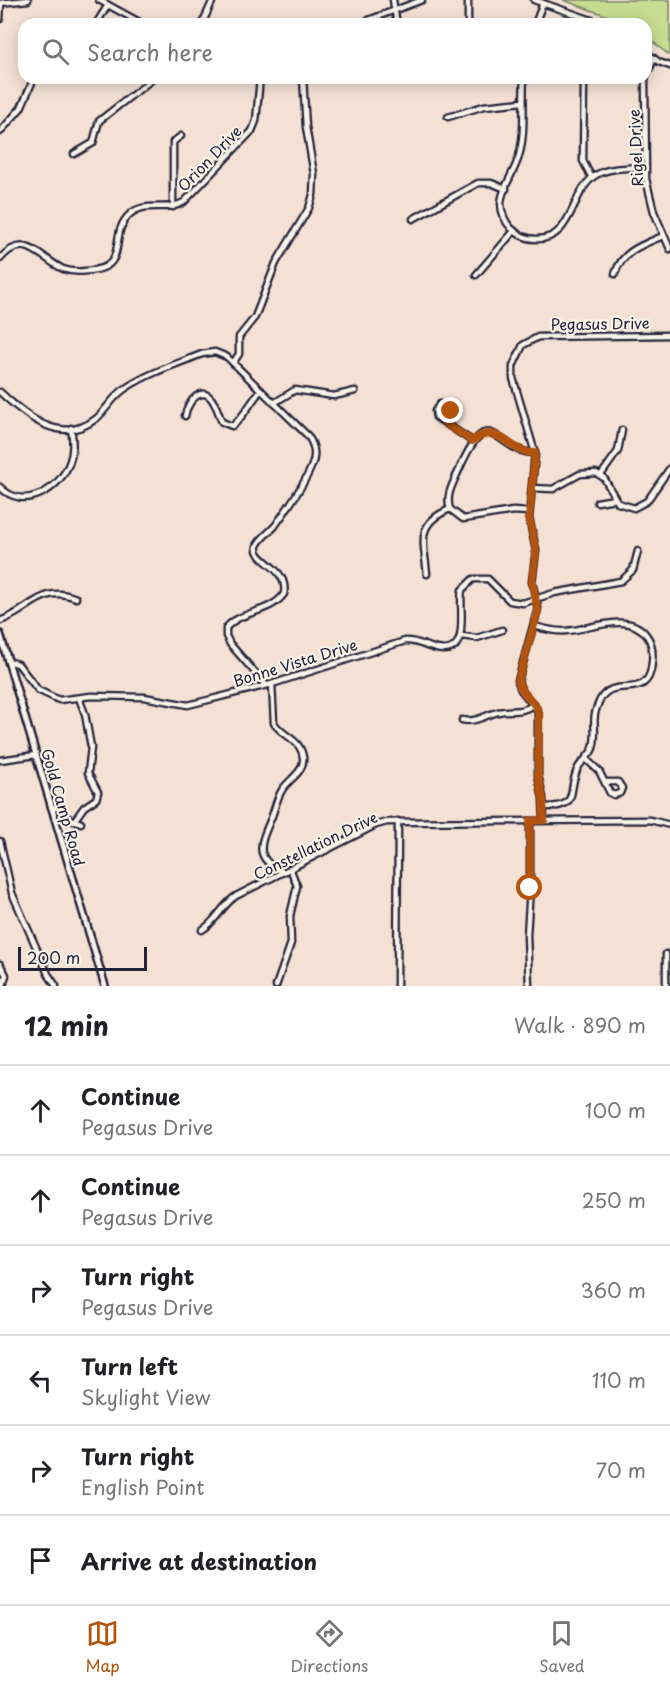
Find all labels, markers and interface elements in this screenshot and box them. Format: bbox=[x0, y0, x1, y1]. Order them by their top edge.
search box bbox=[18, 18, 652, 84]
icon: search bbox=[39, 35, 72, 68]
text: Search here bbox=[87, 35, 213, 68]
street label: Rigel Drive bbox=[621, 109, 649, 187]
street label: Orion Drive bbox=[172, 120, 247, 196]
street label: Pegasus Drive bbox=[550, 311, 650, 335]
route end bbox=[437, 397, 463, 423]
street label: Bonne Vista Drive bbox=[230, 632, 360, 692]
street label: Gold Camp Road bbox=[36, 745, 92, 869]
street label: Constellation Drive bbox=[249, 805, 381, 885]
route start bbox=[516, 874, 542, 900]
scale bar bbox=[18, 944, 147, 971]
text: 200 m bbox=[27, 945, 80, 969]
text: 12 min bbox=[24, 1006, 109, 1045]
text: Walk · 890 m bbox=[514, 1010, 646, 1040]
text: Continue bbox=[81, 1079, 180, 1112]
icon: ahead bbox=[24, 1094, 57, 1127]
text: 100 m bbox=[585, 1095, 646, 1125]
text: Pegasus Drive bbox=[81, 1112, 213, 1142]
text: Continue bbox=[81, 1169, 180, 1202]
icon: ahead bbox=[24, 1184, 57, 1217]
text: 250 m bbox=[582, 1185, 646, 1215]
text: Pegasus Drive bbox=[81, 1202, 213, 1232]
text: Turn right bbox=[81, 1259, 194, 1292]
icon: right bbox=[24, 1274, 57, 1307]
text: 360 m bbox=[580, 1275, 646, 1305]
text: Pegasus Drive bbox=[81, 1292, 213, 1322]
text: Turn left bbox=[81, 1349, 178, 1382]
icon: left bbox=[24, 1364, 57, 1397]
text: 110 m bbox=[592, 1365, 646, 1395]
text: Skylight View bbox=[81, 1382, 211, 1412]
text: Turn right bbox=[81, 1439, 194, 1472]
icon: right bbox=[24, 1454, 57, 1487]
text: 70 m bbox=[596, 1455, 646, 1485]
text: English Point bbox=[81, 1472, 204, 1502]
icon: arrive bbox=[24, 1544, 57, 1577]
text: Arrive at destination bbox=[81, 1544, 317, 1577]
tab: Map bbox=[85, 1617, 120, 1677]
tab: Directions bbox=[290, 1617, 368, 1677]
tab: Saved bbox=[539, 1617, 585, 1677]

